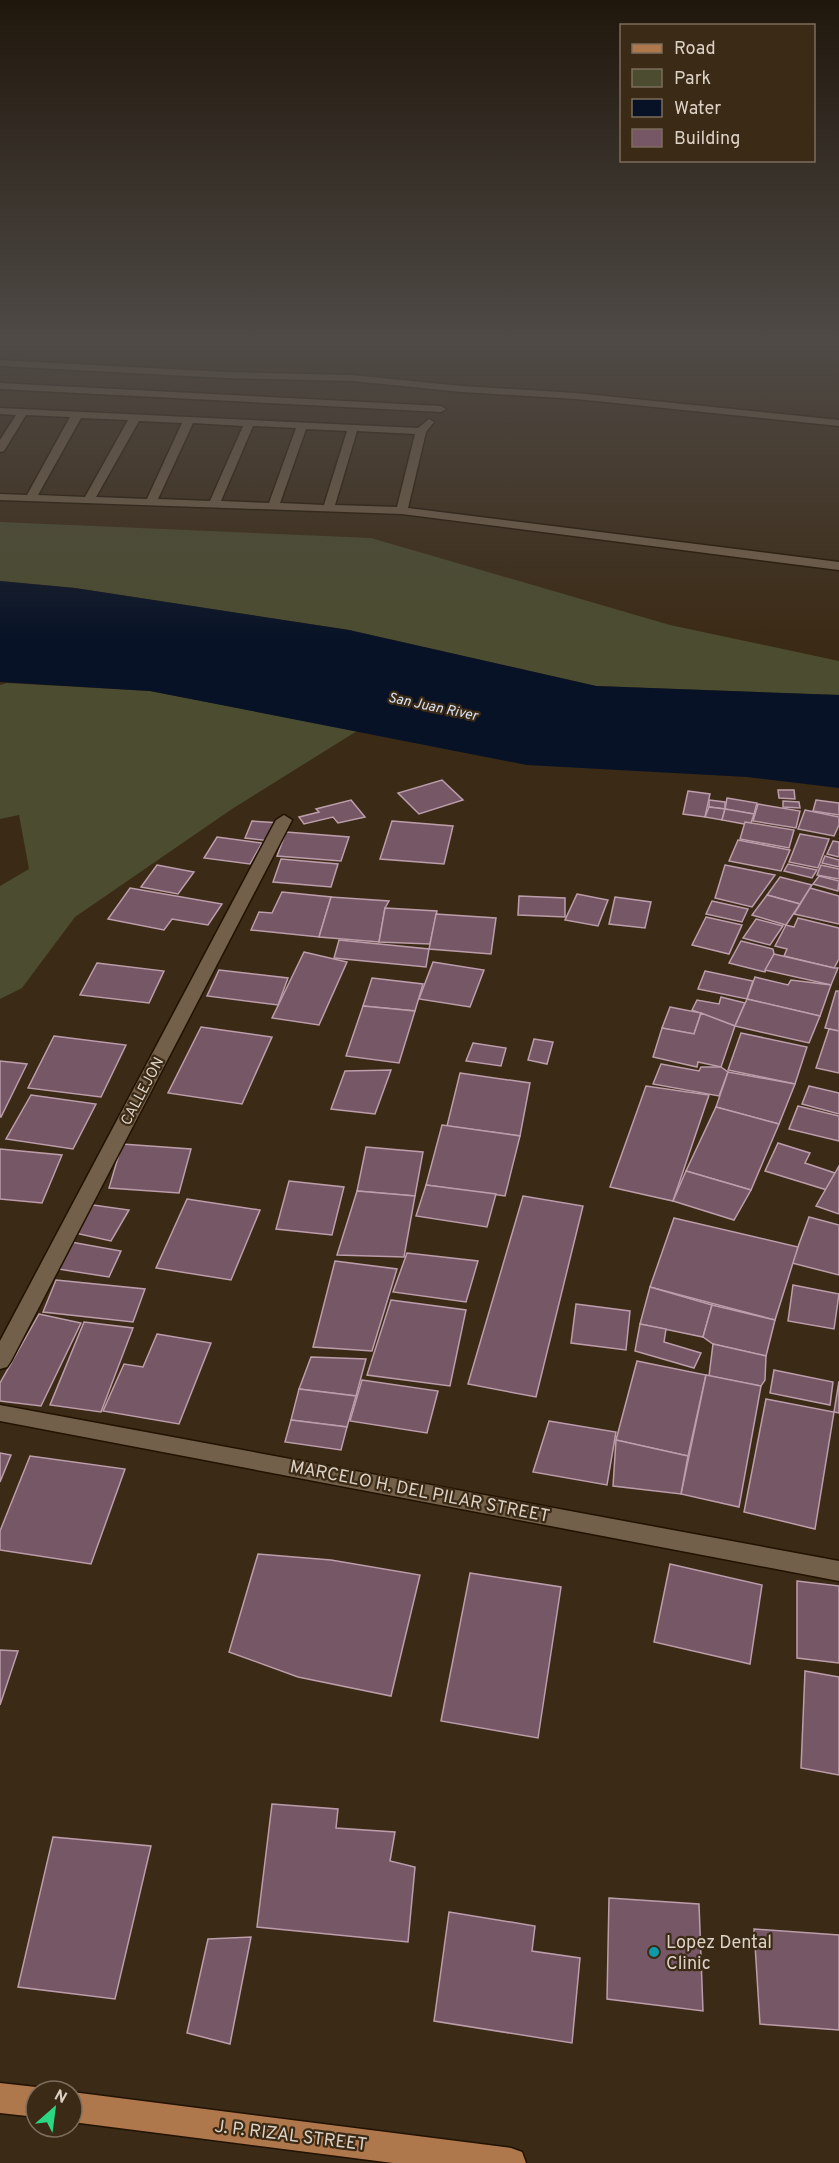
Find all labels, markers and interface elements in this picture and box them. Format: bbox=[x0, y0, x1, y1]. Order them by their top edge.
legend bbox=[620, 24, 815, 162]
text: Road bbox=[674, 38, 716, 61]
text: Park bbox=[674, 68, 711, 91]
text: Water bbox=[674, 98, 721, 121]
text: Building bbox=[674, 128, 740, 151]
water label: San Juan River bbox=[386, 690, 481, 726]
street label: CALLEJON bbox=[117, 1054, 169, 1129]
street label: MARCELO H. DEL PILAR STREET bbox=[288, 1456, 552, 1529]
place label: Lopez Dental Clinic bbox=[666, 1932, 772, 1976]
marker: Lopez Dental Clinic bbox=[647, 1945, 661, 1959]
north arrow bbox=[24, 2079, 84, 2139]
text: N bbox=[50, 2086, 70, 2109]
street label: J. P. RIZAL STREET bbox=[213, 2116, 368, 2157]

